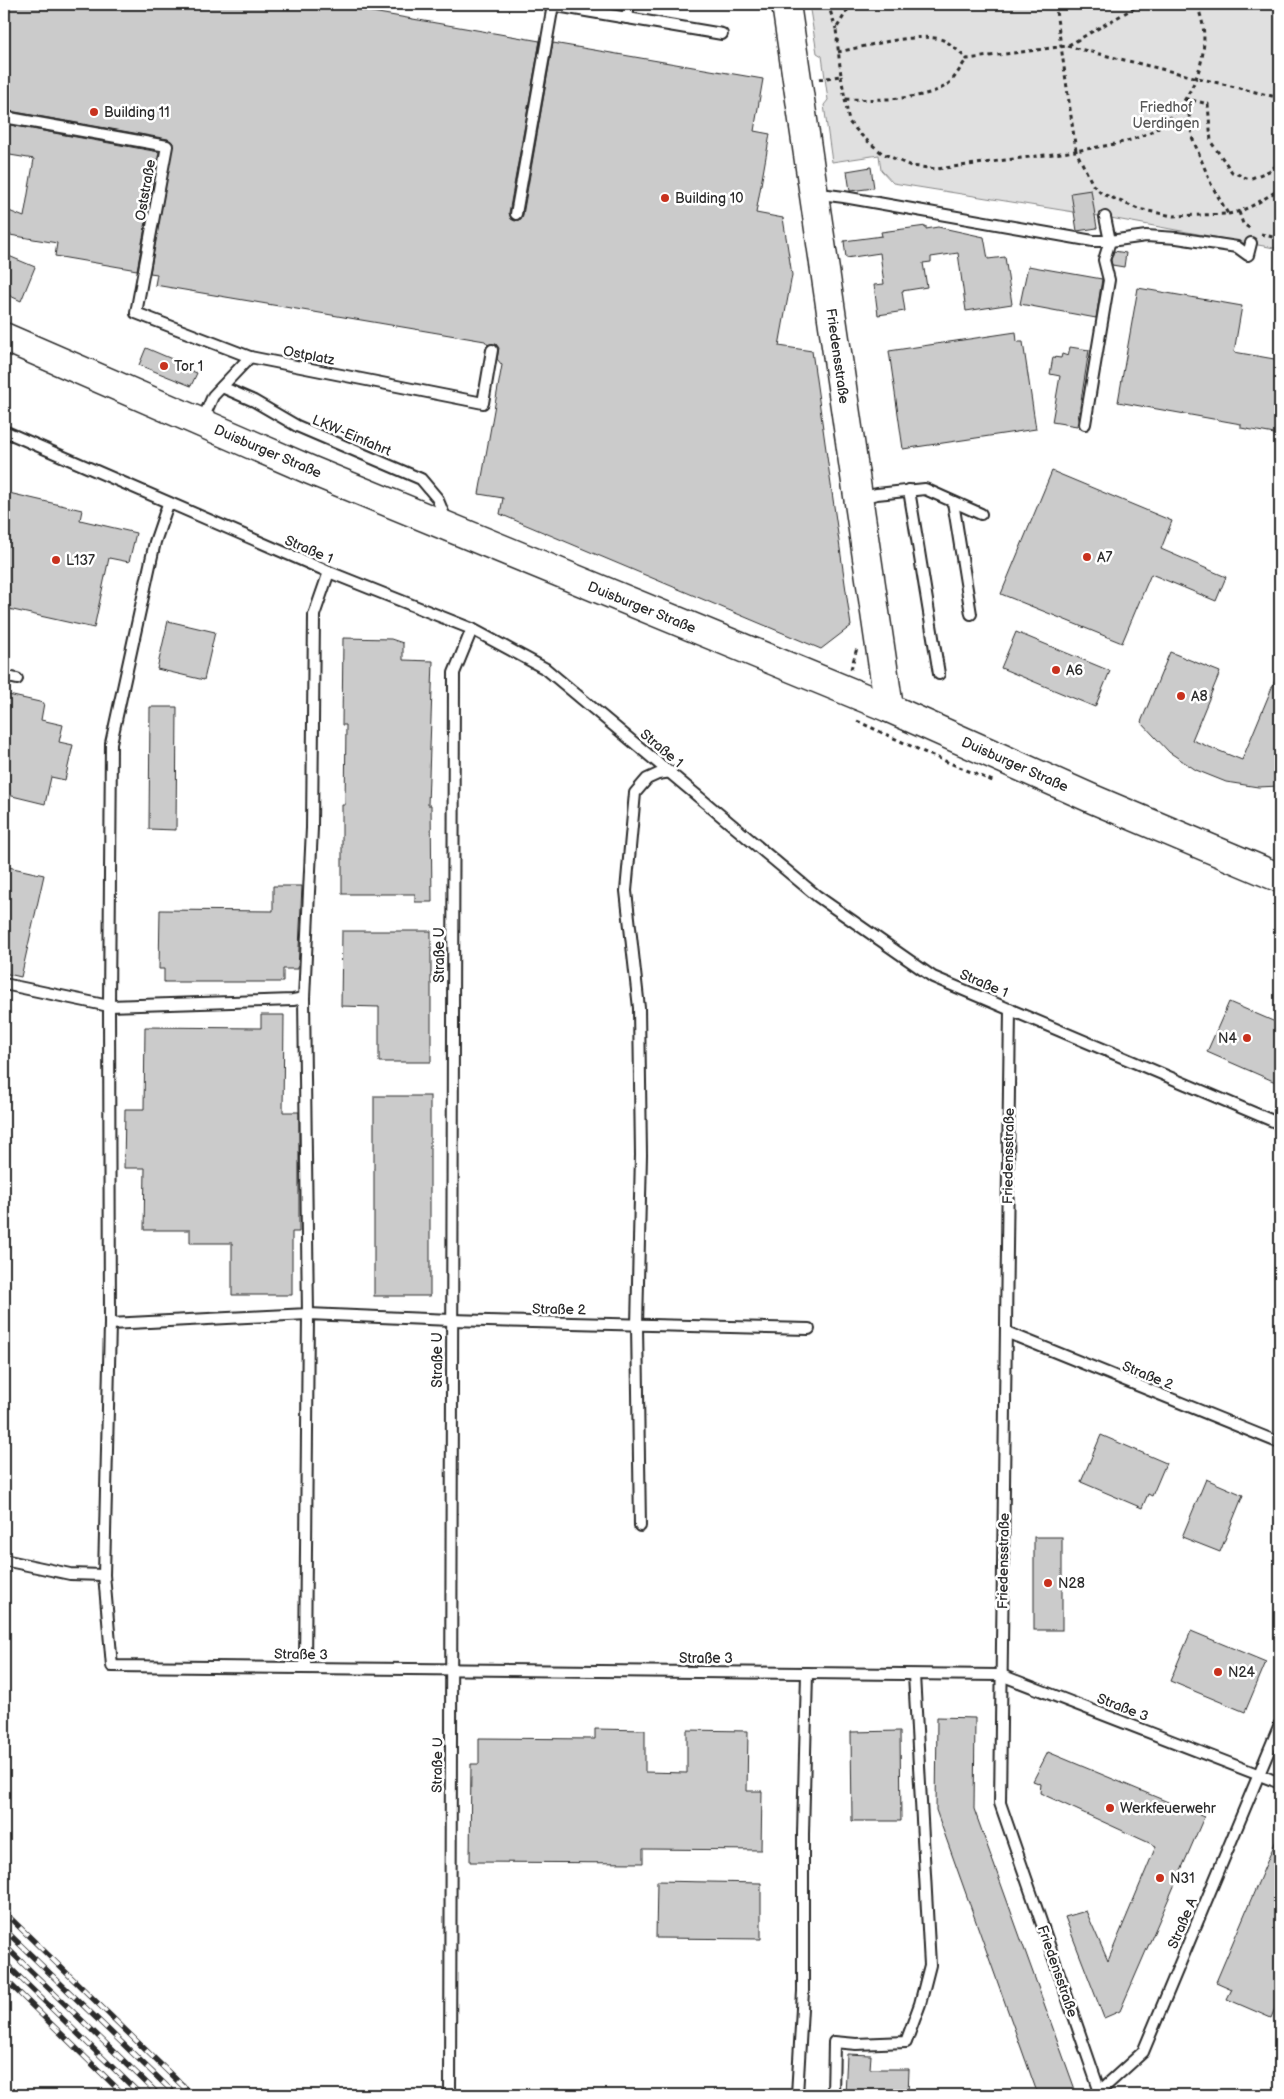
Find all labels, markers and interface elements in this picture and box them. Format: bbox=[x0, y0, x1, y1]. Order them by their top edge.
park label: Friedhof Uerdingen bbox=[1133, 99, 1200, 132]
place label: Building 11 bbox=[104, 104, 170, 121]
marker: Building 11 bbox=[88, 106, 100, 118]
street label: Oststraße bbox=[132, 158, 159, 222]
place label: Building 10 bbox=[675, 190, 743, 207]
marker: Building 10 bbox=[659, 192, 671, 204]
street label: Friedensstraße bbox=[822, 307, 853, 405]
street label: Ostplatz bbox=[282, 342, 336, 369]
place label: Tor 1 bbox=[174, 358, 203, 375]
marker: Tor 1 bbox=[158, 360, 170, 372]
street label: LKW-Einfahrt bbox=[310, 411, 394, 460]
street label: Duisburger Straße bbox=[212, 421, 324, 482]
street label: Straße 1 bbox=[282, 532, 335, 567]
place label: A7 bbox=[1097, 549, 1113, 566]
marker: A7 bbox=[1081, 551, 1093, 563]
place label: L137 bbox=[66, 552, 95, 569]
marker: L137 bbox=[50, 554, 62, 566]
street label: Duisburger Straße bbox=[585, 578, 698, 637]
place label: A6 bbox=[1066, 662, 1084, 679]
marker: A6 bbox=[1050, 664, 1062, 676]
place label: A8 bbox=[1191, 688, 1208, 705]
marker: A8 bbox=[1175, 690, 1187, 702]
street label: Straße 1 bbox=[637, 726, 687, 771]
street label: Duisburger Straße bbox=[959, 733, 1071, 796]
street label: Straße U bbox=[431, 927, 448, 983]
street label: Straße 1 bbox=[957, 966, 1010, 1001]
place label: N4 bbox=[1218, 1030, 1237, 1047]
marker: N4 bbox=[1241, 1032, 1253, 1044]
street label: Friedensstraße bbox=[999, 1108, 1018, 1204]
street label: Straße 2 bbox=[532, 1301, 587, 1318]
street label: Straße U bbox=[429, 1332, 446, 1388]
street label: Straße 2 bbox=[1120, 1358, 1177, 1394]
street label: Friedensstraße bbox=[994, 1513, 1013, 1609]
place label: N28 bbox=[1058, 1575, 1085, 1592]
marker: N28 bbox=[1042, 1577, 1054, 1589]
street label: Straße 3 bbox=[274, 1646, 328, 1663]
street label: Straße 3 bbox=[679, 1650, 733, 1667]
place label: N24 bbox=[1228, 1664, 1256, 1681]
marker: N24 bbox=[1212, 1666, 1224, 1678]
street label: Straße 3 bbox=[1095, 1690, 1151, 1725]
street label: Straße U bbox=[429, 1737, 446, 1793]
place label: Werkfeuerwehr bbox=[1120, 1800, 1217, 1817]
marker: Werkfeuerwehr bbox=[1104, 1802, 1116, 1814]
place label: N31 bbox=[1170, 1870, 1195, 1887]
marker: N31 bbox=[1154, 1872, 1166, 1884]
street label: Straße A bbox=[1164, 1895, 1201, 1951]
street label: Friedensstraße bbox=[1034, 1923, 1081, 2019]

